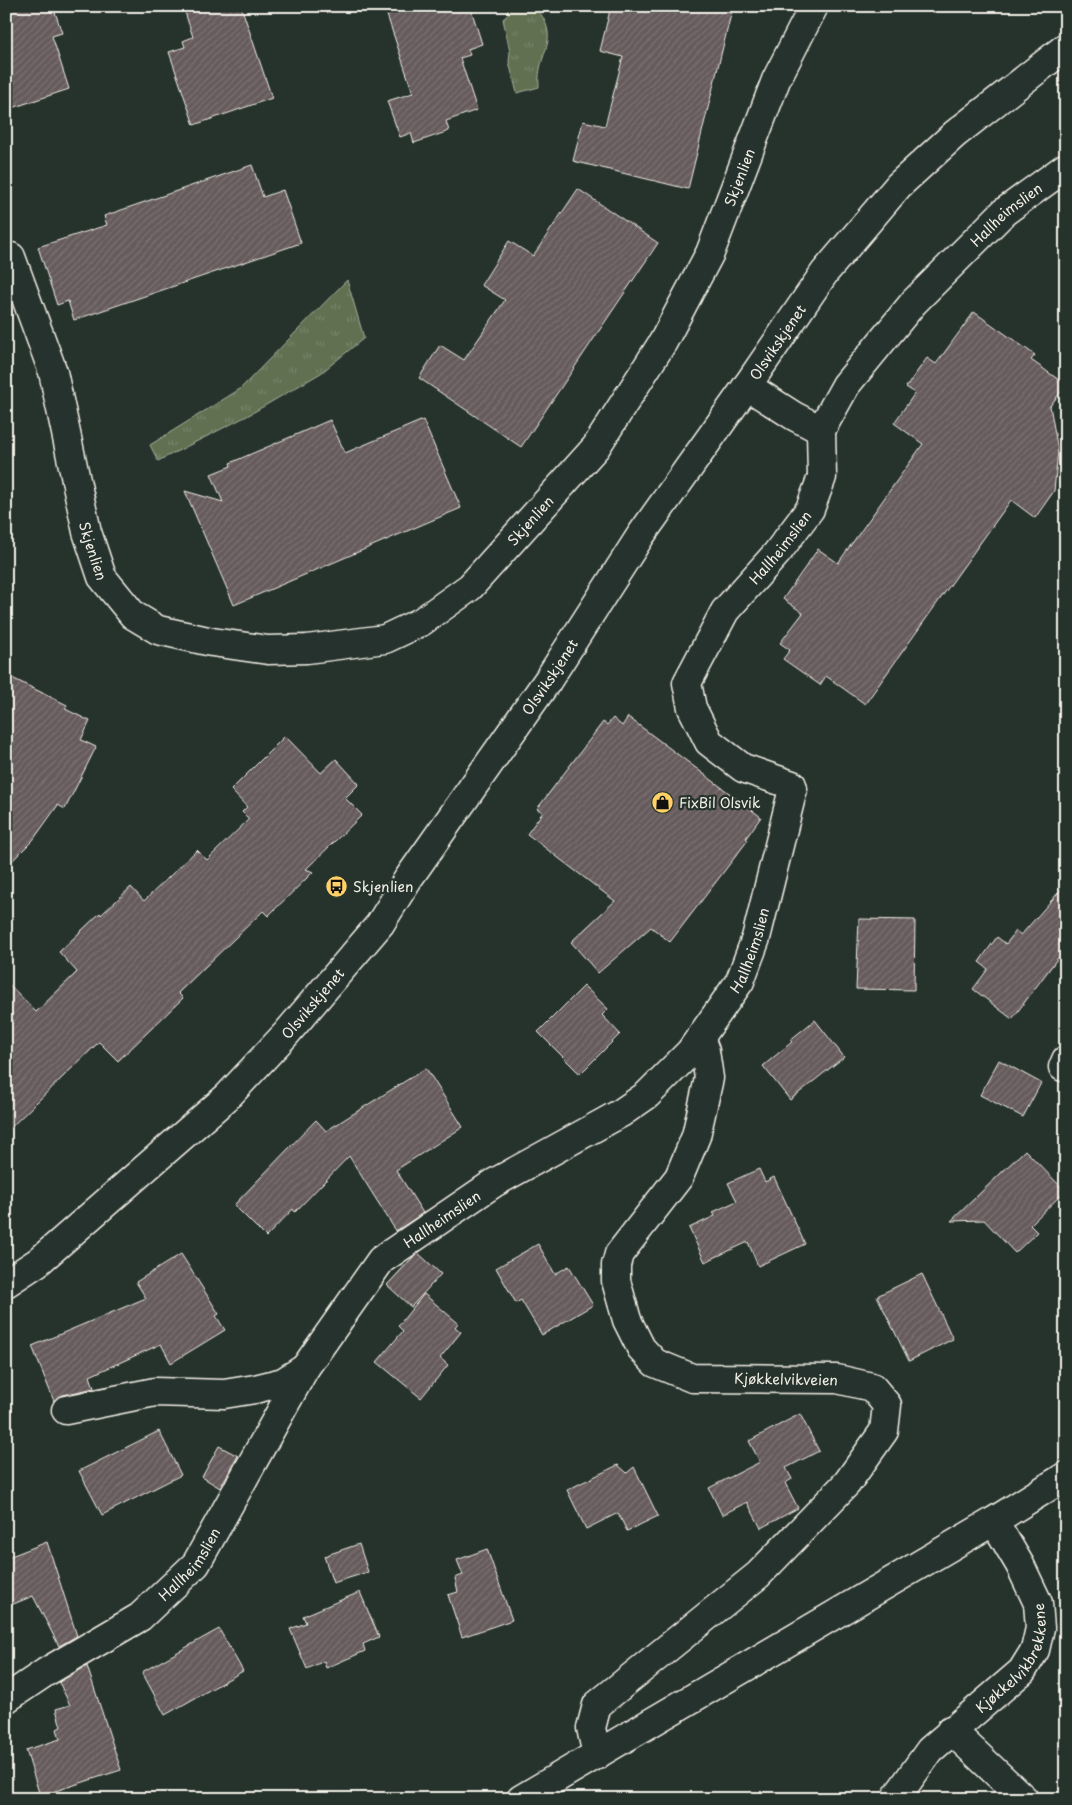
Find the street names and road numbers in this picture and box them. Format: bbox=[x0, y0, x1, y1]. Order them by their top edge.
street label: Skjenlien bbox=[718, 145, 760, 209]
street label: Hallheimslien bbox=[965, 177, 1046, 251]
street label: Olsvikskjenet bbox=[744, 300, 811, 384]
street label: Skjenlien bbox=[502, 491, 558, 550]
street label: Hallheimslien bbox=[744, 506, 816, 589]
street label: Skjenlien bbox=[75, 520, 113, 583]
street label: Olsvikskjenet bbox=[516, 634, 583, 719]
street label: Hallheimslien bbox=[724, 905, 774, 997]
street label: Olsvikskjenet bbox=[276, 963, 349, 1043]
street label: Hallheimslien bbox=[399, 1185, 484, 1252]
street label: Kjøkkelvikveien bbox=[734, 1368, 838, 1390]
street label: Hallheimslien bbox=[153, 1524, 225, 1605]
street label: Kjøkkelvikbrekkene bbox=[970, 1603, 1051, 1717]

